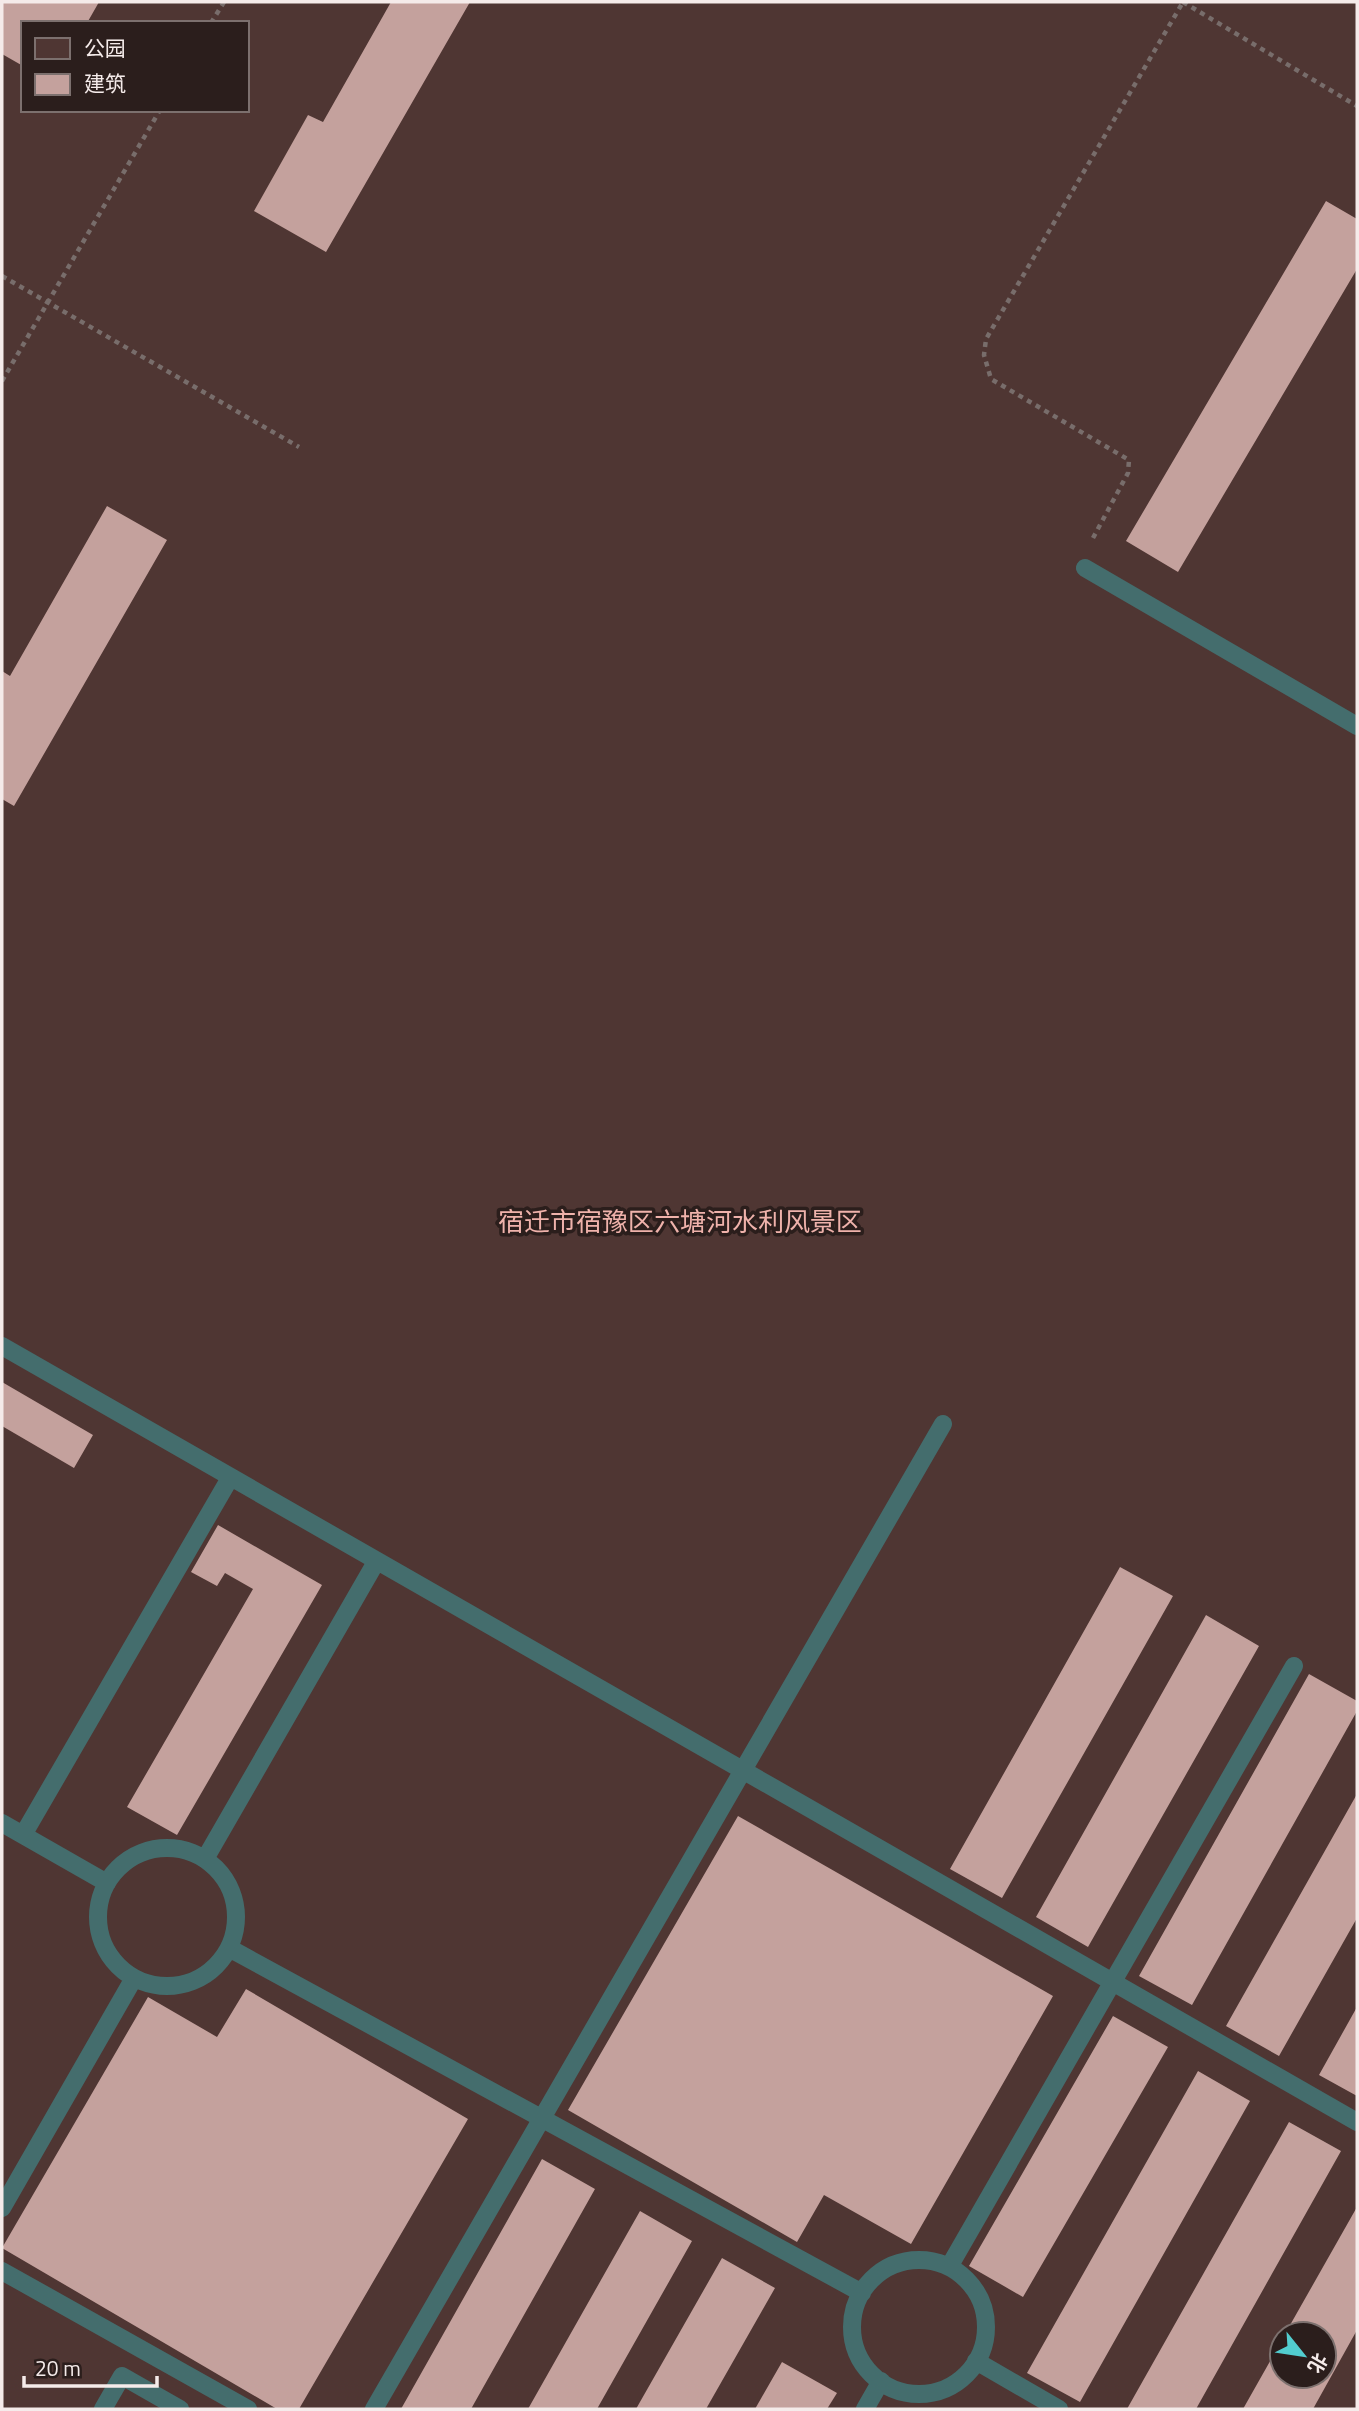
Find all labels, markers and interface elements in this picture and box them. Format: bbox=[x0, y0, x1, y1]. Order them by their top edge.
legend bbox=[21, 21, 248, 112]
text: 公园 bbox=[84, 32, 126, 64]
text: 建筑 bbox=[84, 67, 126, 99]
park label: 宿迁市宿豫区六塘河水利风景区 bbox=[498, 1202, 862, 1241]
north arrow bbox=[1268, 2320, 1338, 2390]
scale bar bbox=[24, 2344, 158, 2388]
text: 北 bbox=[1301, 2348, 1335, 2379]
text: 20 m bbox=[35, 2352, 81, 2384]

